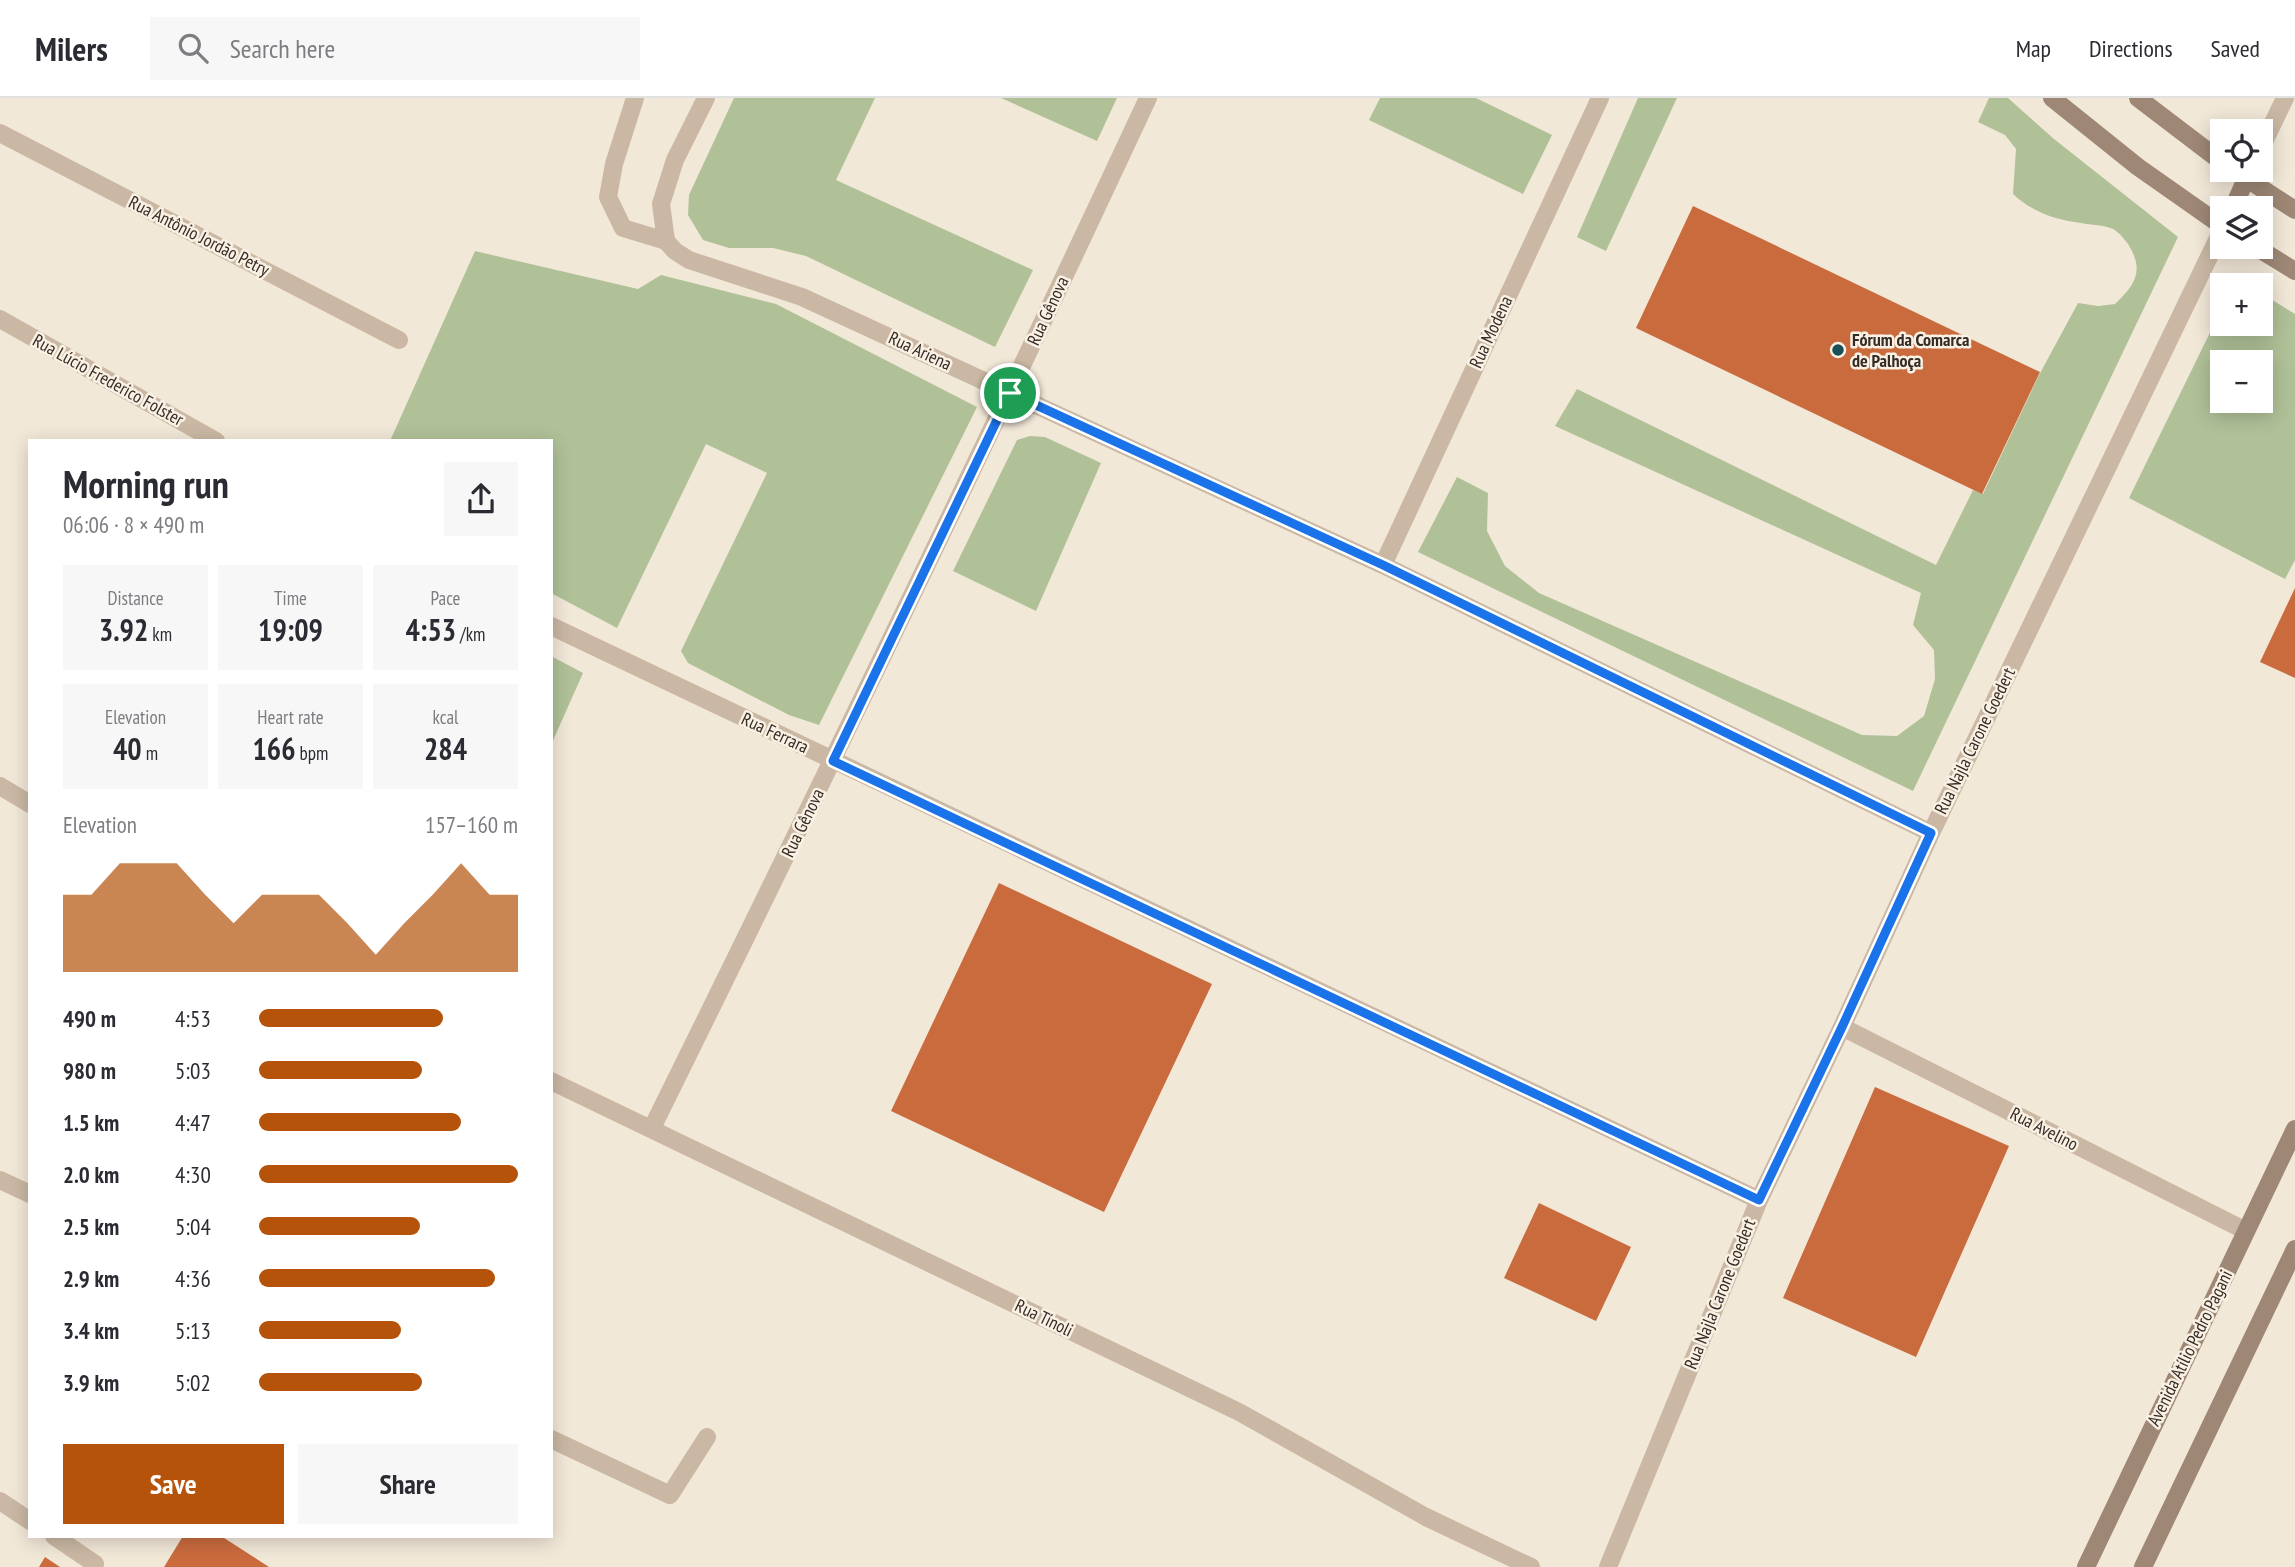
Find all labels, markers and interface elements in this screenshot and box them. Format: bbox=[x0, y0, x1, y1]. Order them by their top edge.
search box bbox=[150, 17, 640, 80]
text: Milers bbox=[35, 27, 108, 70]
icon: search bbox=[174, 29, 212, 67]
text: Search here bbox=[230, 32, 335, 65]
text: Map bbox=[2016, 33, 2051, 64]
text: Directions bbox=[2089, 33, 2173, 64]
text: Saved bbox=[2211, 33, 2260, 64]
map controls bbox=[2210, 119, 2273, 413]
button: locate bbox=[2210, 119, 2273, 182]
street label: Rua Antônio Jordão Petry bbox=[125, 190, 274, 281]
button: layers bbox=[2210, 196, 2273, 259]
street label: Rua Gênova bbox=[1022, 273, 1073, 349]
button: + bbox=[2210, 273, 2273, 336]
street label: Rua Modena bbox=[1464, 292, 1517, 372]
street label: Rua Ariena bbox=[885, 326, 955, 375]
place label: Fórum da Comarca de Palhoça bbox=[1852, 328, 1970, 372]
street label: Rua Lúcio Frederico Folster bbox=[29, 329, 188, 431]
marker: Fórum da Comarca de Palhoça bbox=[1830, 342, 1846, 358]
button: − bbox=[2210, 350, 2273, 413]
pin bbox=[980, 363, 1040, 423]
icon: arrive bbox=[991, 374, 1029, 412]
text: Morning run bbox=[63, 459, 229, 508]
button: share bbox=[444, 462, 518, 536]
text: 06:06 · 8 × 490 m bbox=[63, 510, 204, 539]
text: Distance bbox=[108, 586, 163, 610]
text: Time bbox=[274, 586, 307, 610]
text: Pace bbox=[431, 586, 460, 610]
text: 3.92 bbox=[99, 610, 148, 649]
text: 19:09 bbox=[258, 610, 323, 649]
text: 4:53 bbox=[406, 610, 456, 649]
text: km bbox=[148, 622, 172, 646]
text: /km bbox=[456, 622, 485, 646]
street label: Rua Najla Carone Goedert bbox=[1929, 664, 2020, 818]
text: Elevation bbox=[105, 705, 166, 729]
text: Heart rate bbox=[257, 705, 324, 729]
text: kcal bbox=[433, 705, 458, 729]
street label: Rua Ferrara bbox=[738, 707, 812, 758]
text: 40 bbox=[113, 729, 142, 768]
text: 166 bbox=[253, 729, 296, 768]
text: 284 bbox=[424, 729, 467, 768]
text: m bbox=[142, 741, 158, 765]
text: bpm bbox=[296, 741, 328, 765]
street label: Rua Gênova bbox=[776, 785, 829, 861]
text: Elevation bbox=[63, 810, 137, 839]
text: 157–160 m bbox=[425, 810, 518, 839]
text: 490 m bbox=[63, 1004, 116, 1033]
text: 4:53 bbox=[175, 1004, 211, 1033]
text: 980 m bbox=[63, 1056, 116, 1085]
text: 5:03 bbox=[175, 1056, 211, 1085]
street label: Rua Avelino bbox=[2006, 1102, 2082, 1156]
text: 1.5 km bbox=[63, 1108, 119, 1137]
text: 4:47 bbox=[175, 1108, 211, 1137]
text: 2.0 km bbox=[63, 1160, 119, 1189]
text: 4:30 bbox=[175, 1160, 211, 1189]
text: 2.5 km bbox=[63, 1212, 119, 1241]
text: 5:04 bbox=[175, 1212, 211, 1241]
street label: Rua Najla Carone Goedert bbox=[1679, 1215, 1760, 1372]
text: 2.9 km bbox=[63, 1264, 119, 1293]
text: 4:36 bbox=[175, 1264, 211, 1293]
street label: Avenida Atílio Pedro Pagani bbox=[2142, 1266, 2237, 1429]
street label: Rua Tínoli bbox=[1011, 1294, 1077, 1341]
text: 3.4 km bbox=[63, 1316, 119, 1345]
text: 5:13 bbox=[175, 1316, 211, 1345]
text: 3.9 km bbox=[63, 1368, 119, 1397]
text: 5:02 bbox=[175, 1368, 211, 1397]
button: Save bbox=[63, 1444, 284, 1524]
button: Share bbox=[298, 1444, 518, 1524]

